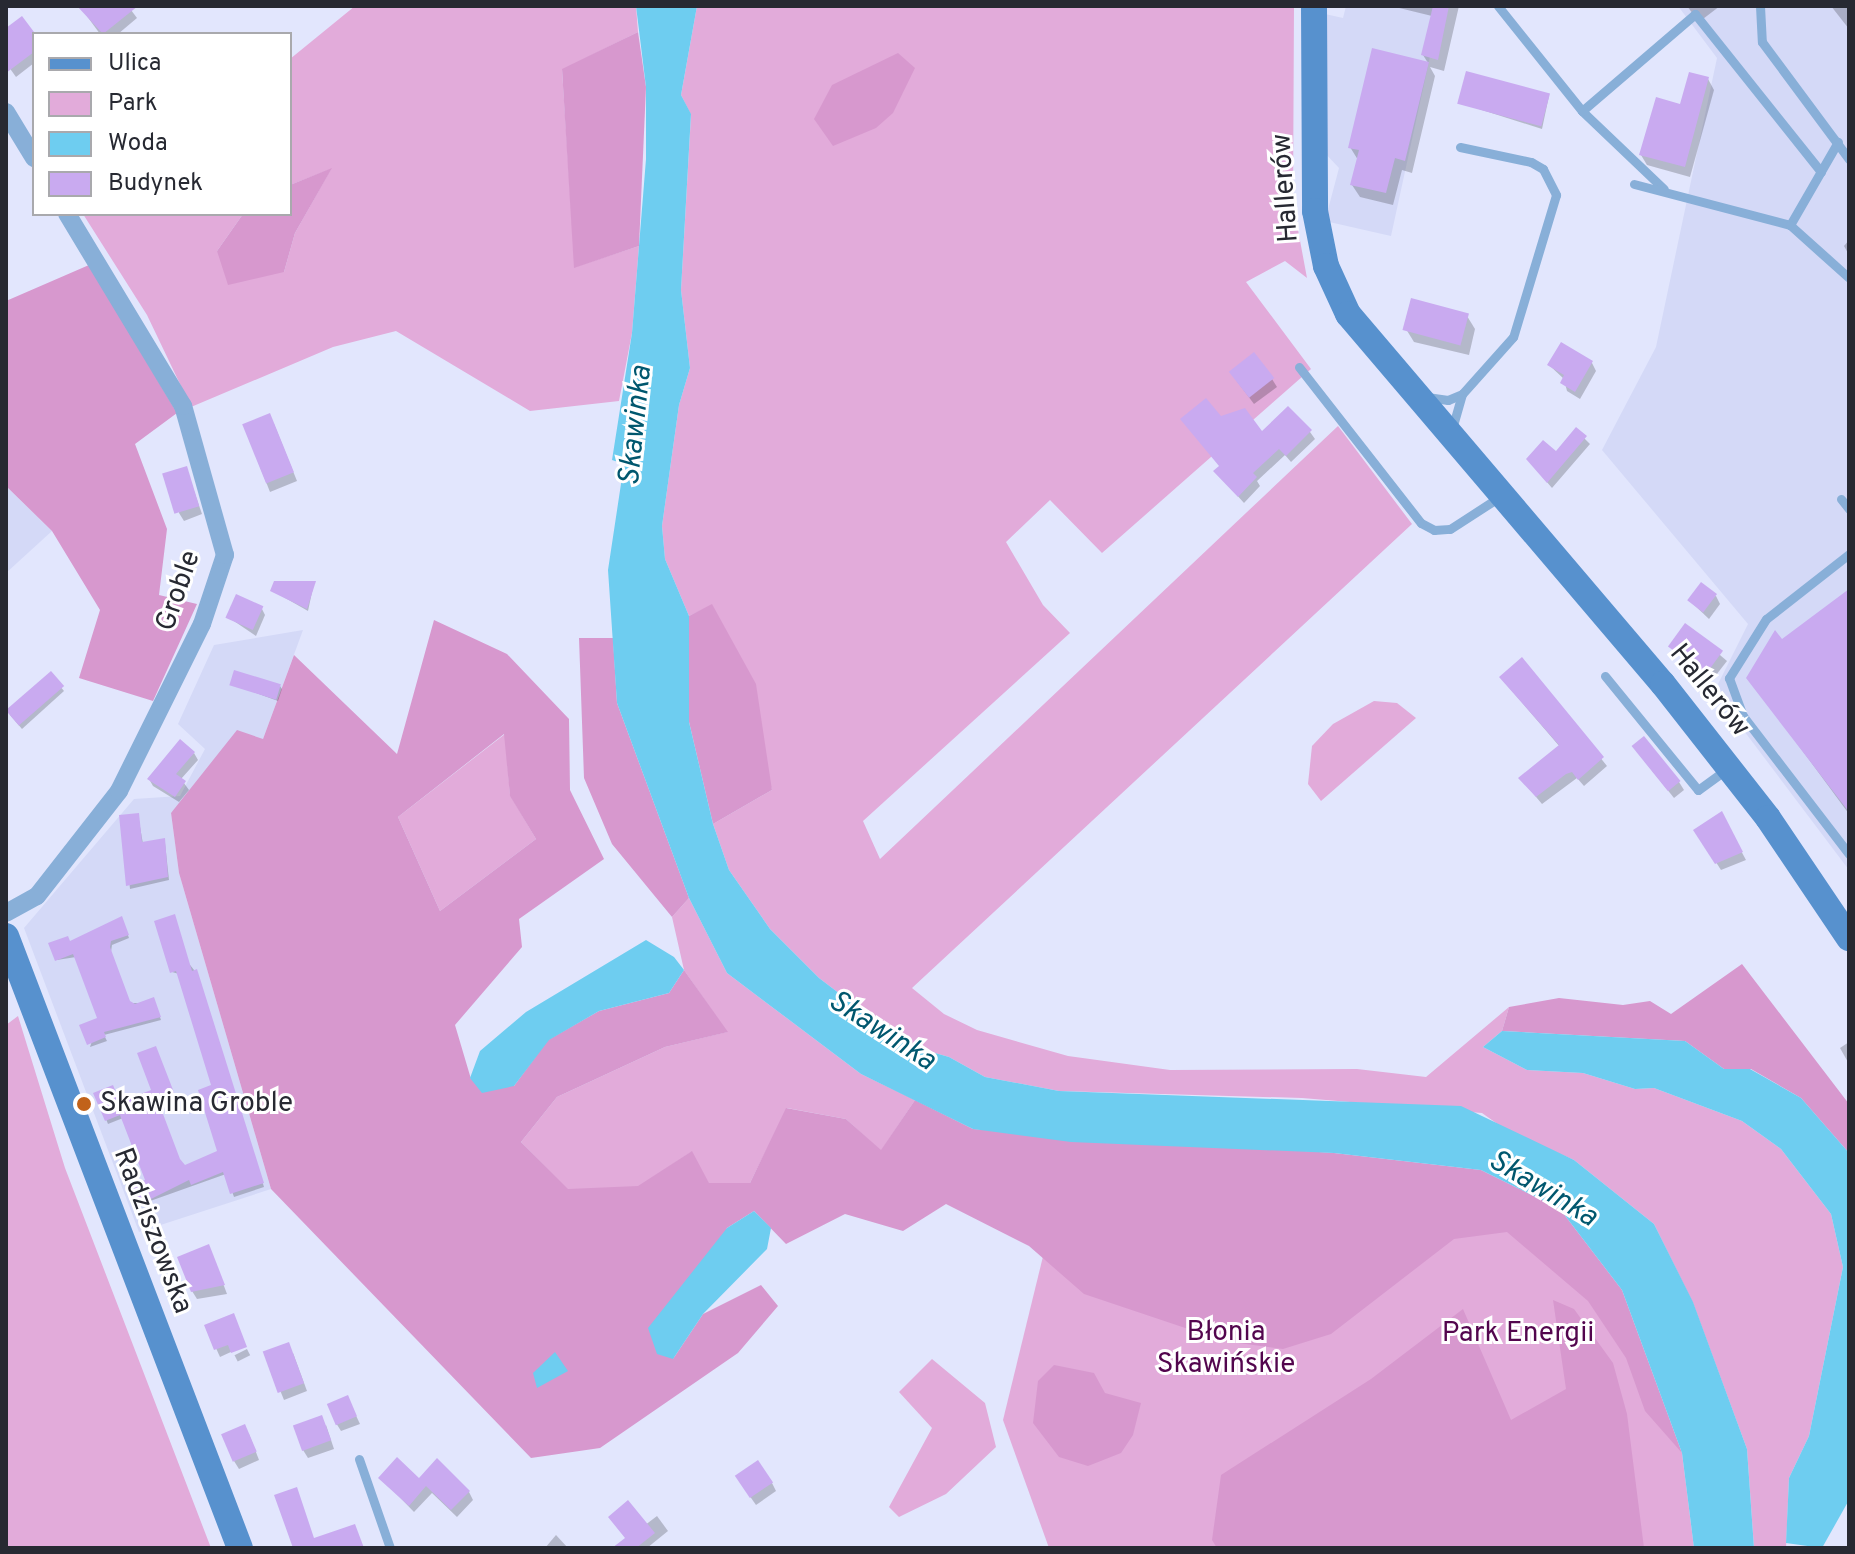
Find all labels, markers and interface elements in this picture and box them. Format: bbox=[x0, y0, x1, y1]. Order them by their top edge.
legend bbox=[32, 32, 292, 216]
text: Ulica bbox=[108, 49, 161, 79]
text: Park bbox=[108, 89, 158, 119]
text: Woda bbox=[108, 129, 168, 159]
street label: Hallerów bbox=[1265, 132, 1307, 244]
text: Budynek bbox=[108, 169, 203, 199]
water label: Skawinka bbox=[613, 364, 661, 488]
street label: Groble bbox=[150, 546, 208, 636]
street label: Hallerów bbox=[1662, 638, 1756, 744]
water label: Skawinka bbox=[821, 984, 941, 1080]
place label: Skawina Groble bbox=[100, 1087, 293, 1121]
marker: Skawina Groble bbox=[75, 1095, 93, 1113]
water label: Skawinka bbox=[1481, 1143, 1603, 1237]
street label: Radziszowska bbox=[105, 1144, 199, 1318]
park label: Błonia Skawińskie bbox=[1157, 1316, 1295, 1382]
park label: Park Energii bbox=[1442, 1317, 1594, 1351]

